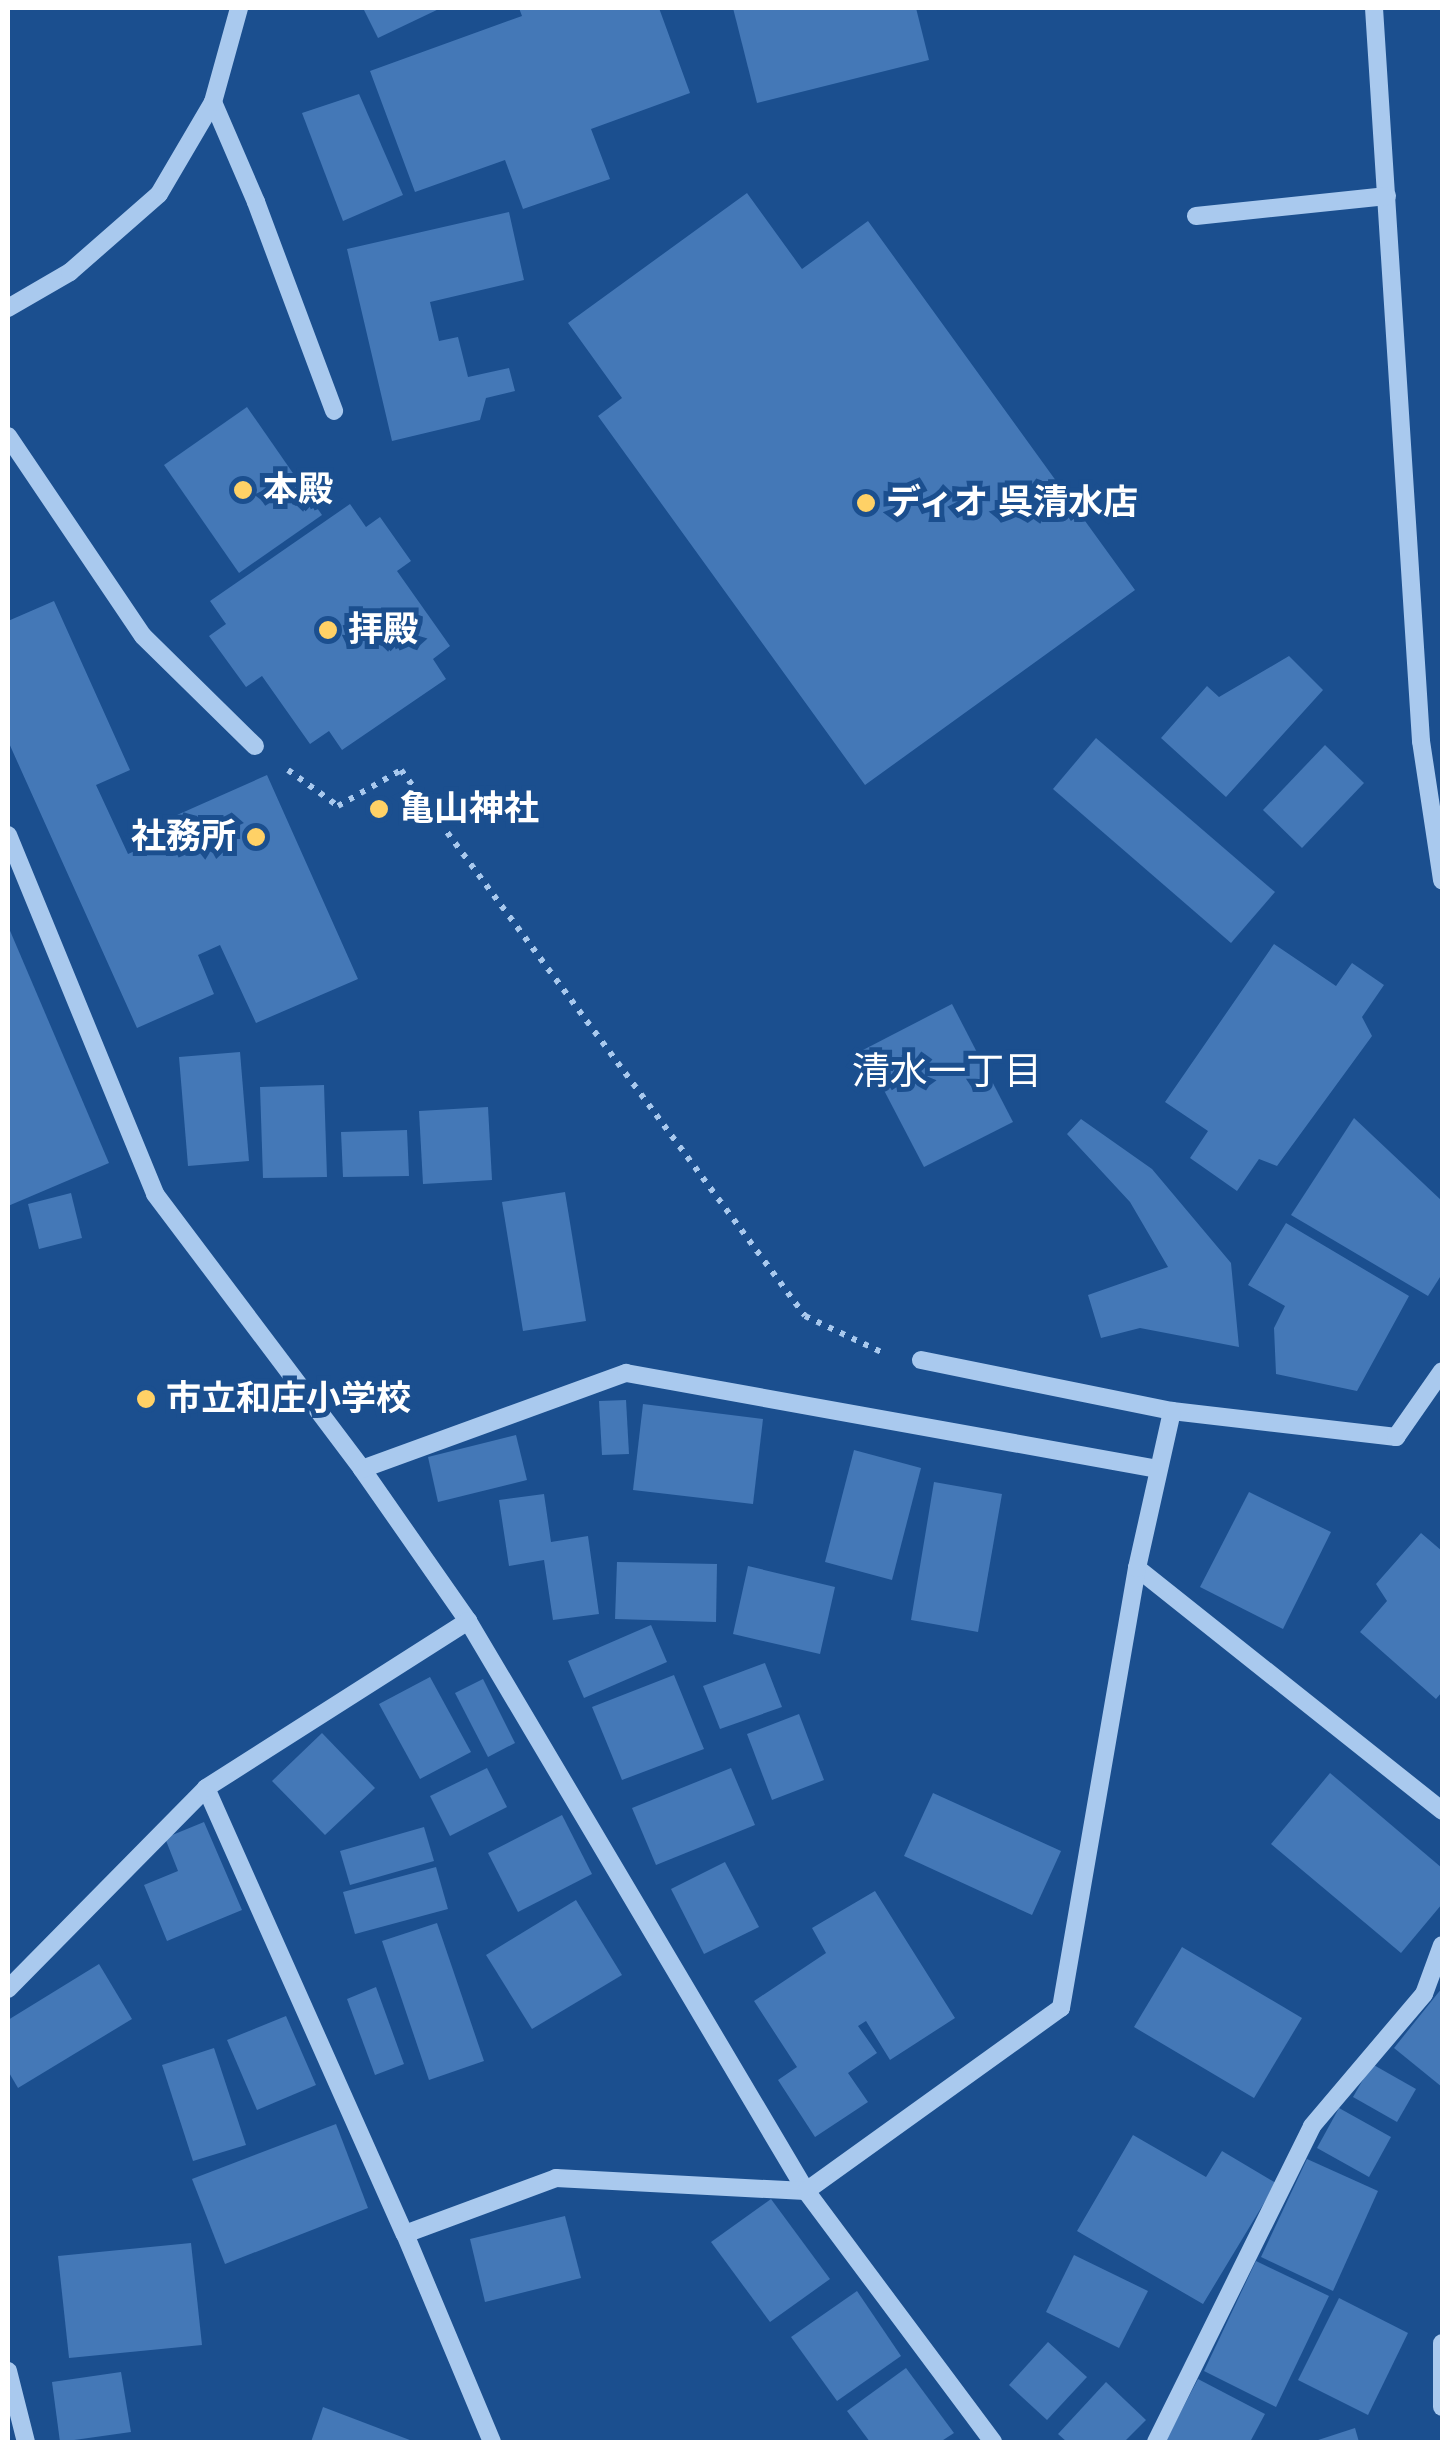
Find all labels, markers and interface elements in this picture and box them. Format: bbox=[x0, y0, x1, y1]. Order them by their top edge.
place label: 本殿 bbox=[263, 469, 333, 511]
marker: 本殿 bbox=[232, 479, 254, 501]
place label: ディオ 呉清水店 bbox=[886, 482, 1140, 524]
marker: ディオ 呉清水店 bbox=[855, 492, 877, 514]
place label: 拝殿 bbox=[348, 609, 418, 651]
marker: 拝殿 bbox=[317, 619, 339, 641]
place label: 亀山神社 bbox=[399, 788, 539, 830]
marker: 亀山神社 bbox=[368, 798, 390, 820]
place label: 社務所 bbox=[131, 816, 236, 858]
marker: 社務所 bbox=[245, 826, 267, 848]
district label: 清水一丁目 bbox=[852, 1049, 1042, 1095]
place label: 市立和庄小学校 bbox=[166, 1378, 411, 1420]
marker: 市立和庄小学校 bbox=[135, 1388, 157, 1410]

